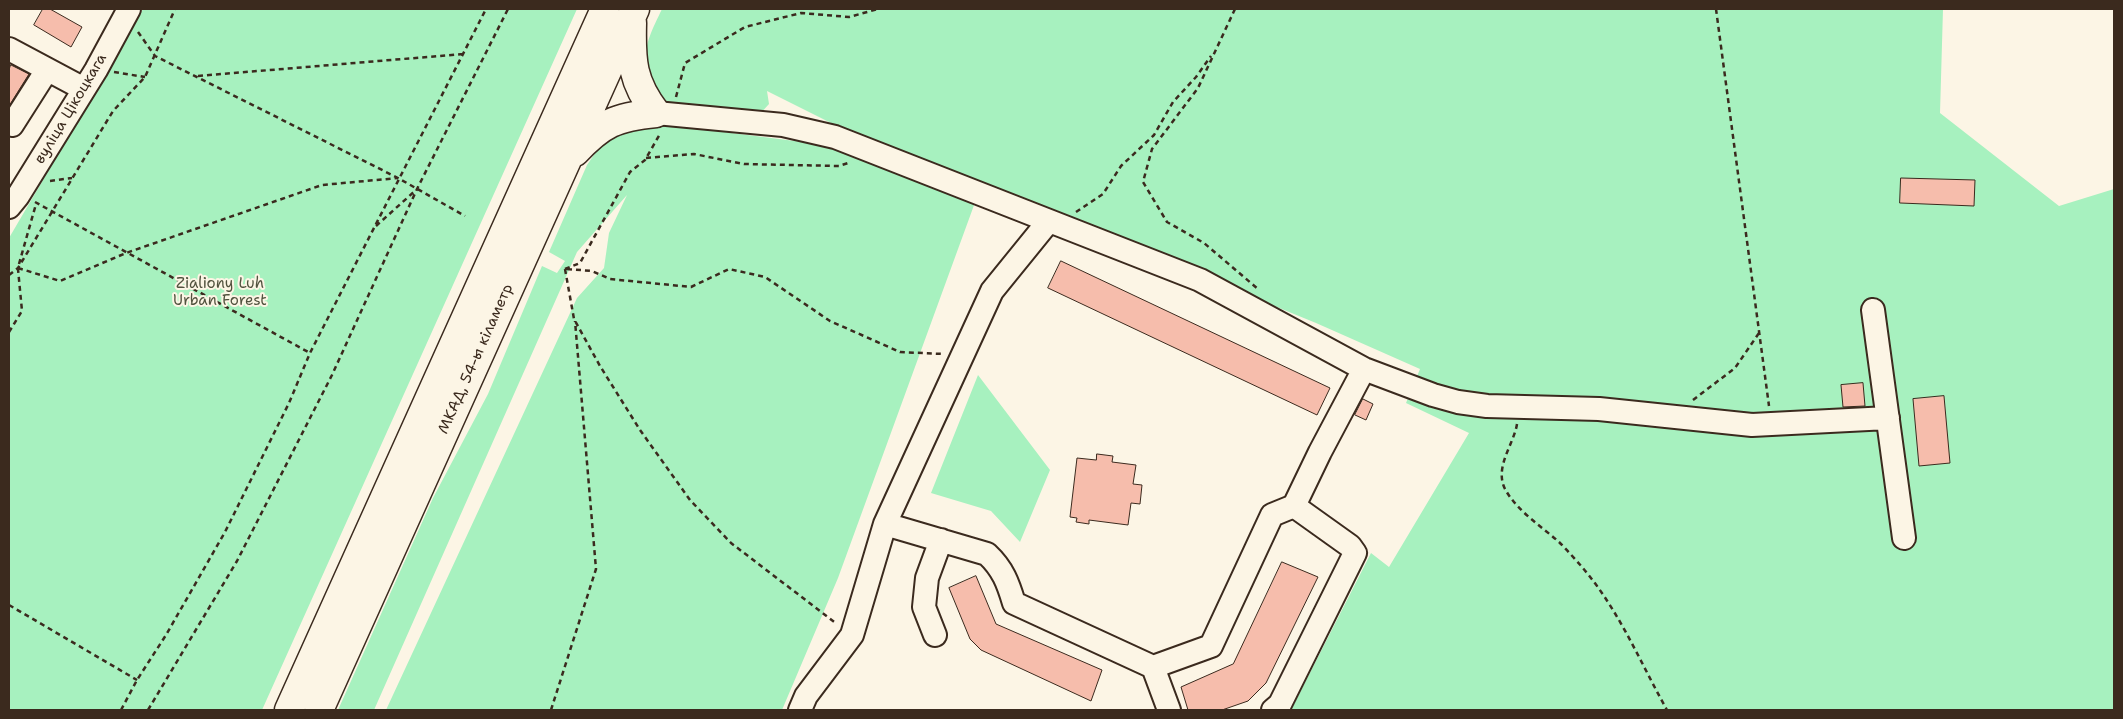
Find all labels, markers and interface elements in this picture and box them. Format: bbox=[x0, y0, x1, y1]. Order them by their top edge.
street label: вуліца Цікоцкага bbox=[31, 51, 111, 167]
park label: Zialiony Luh Urban Forest bbox=[173, 275, 267, 310]
street label: МКАД, 54-ы кіламетр bbox=[435, 281, 517, 437]

